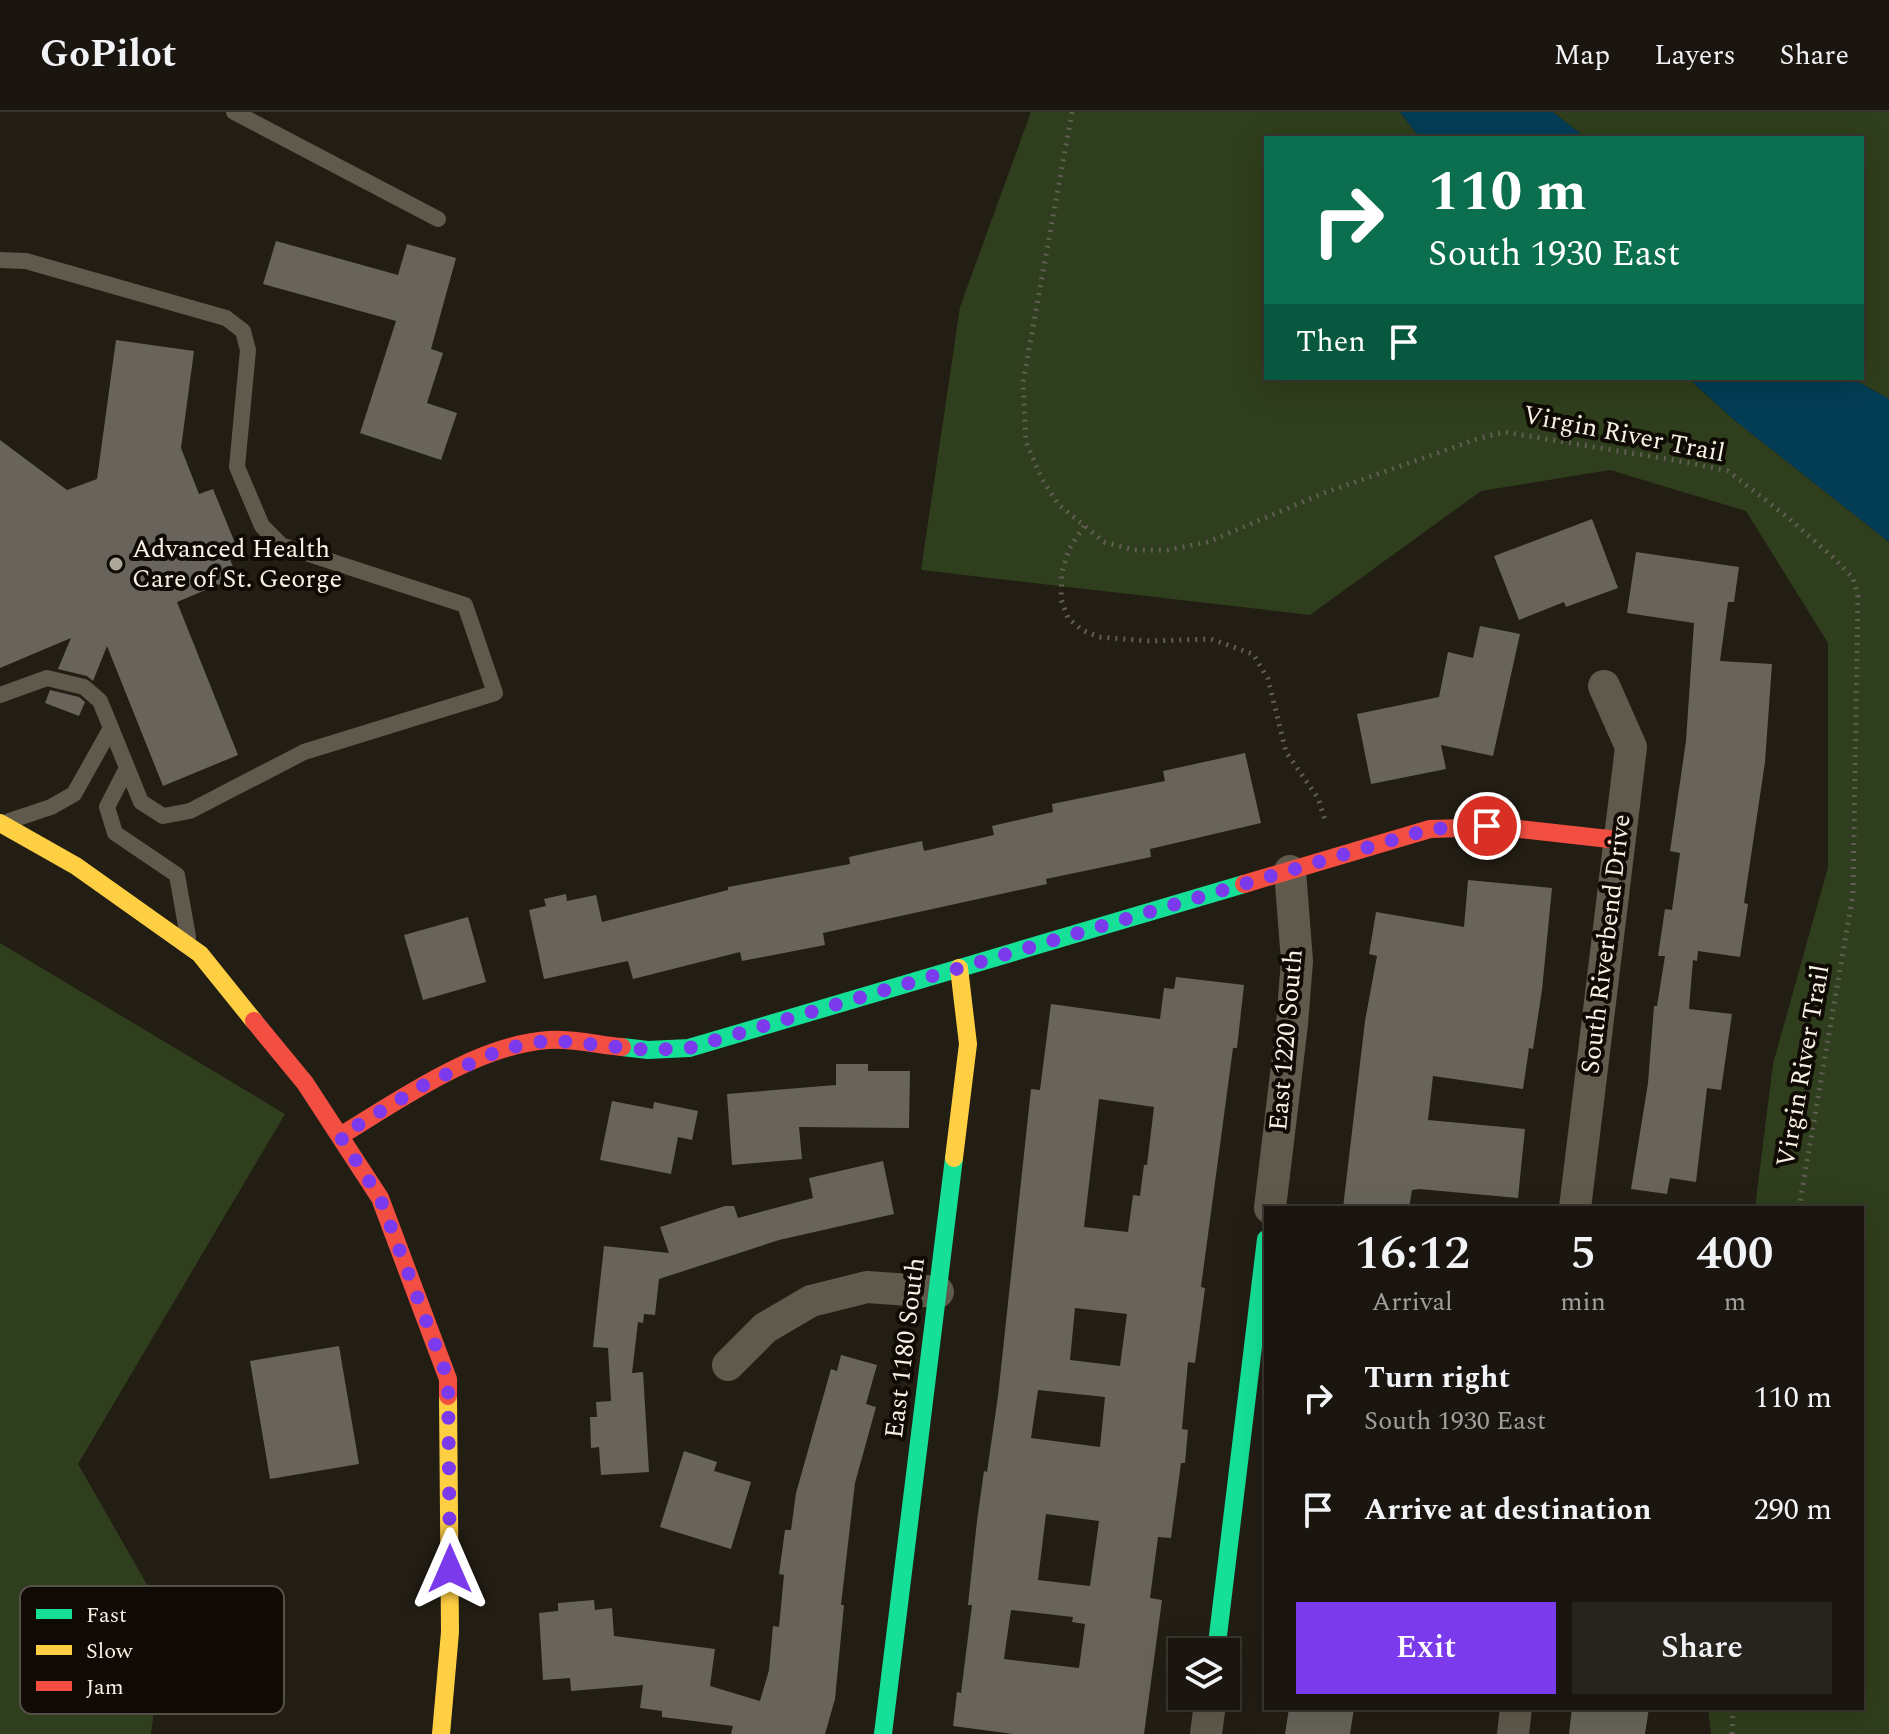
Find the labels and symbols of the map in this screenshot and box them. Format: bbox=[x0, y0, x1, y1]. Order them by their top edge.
street label: Virgin River Trail bbox=[1520, 395, 1728, 473]
place label: Advanced Health Care of St. George bbox=[132, 529, 342, 599]
marker: Advanced Health Care of St. George bbox=[107, 555, 125, 573]
pin bbox=[1453, 792, 1521, 860]
street label: South Riverbend Drive bbox=[1570, 812, 1642, 1076]
street label: East 1220 South bbox=[1258, 948, 1314, 1132]
street label: Virgin River Trail bbox=[1766, 962, 1840, 1170]
street label: East 1180 South bbox=[874, 1255, 936, 1441]
position arrow bbox=[408, 1527, 492, 1611]
legend bbox=[20, 1586, 284, 1714]
text: Fast bbox=[86, 1599, 127, 1632]
text: Slow bbox=[86, 1635, 134, 1668]
text: Jam bbox=[86, 1671, 124, 1704]

